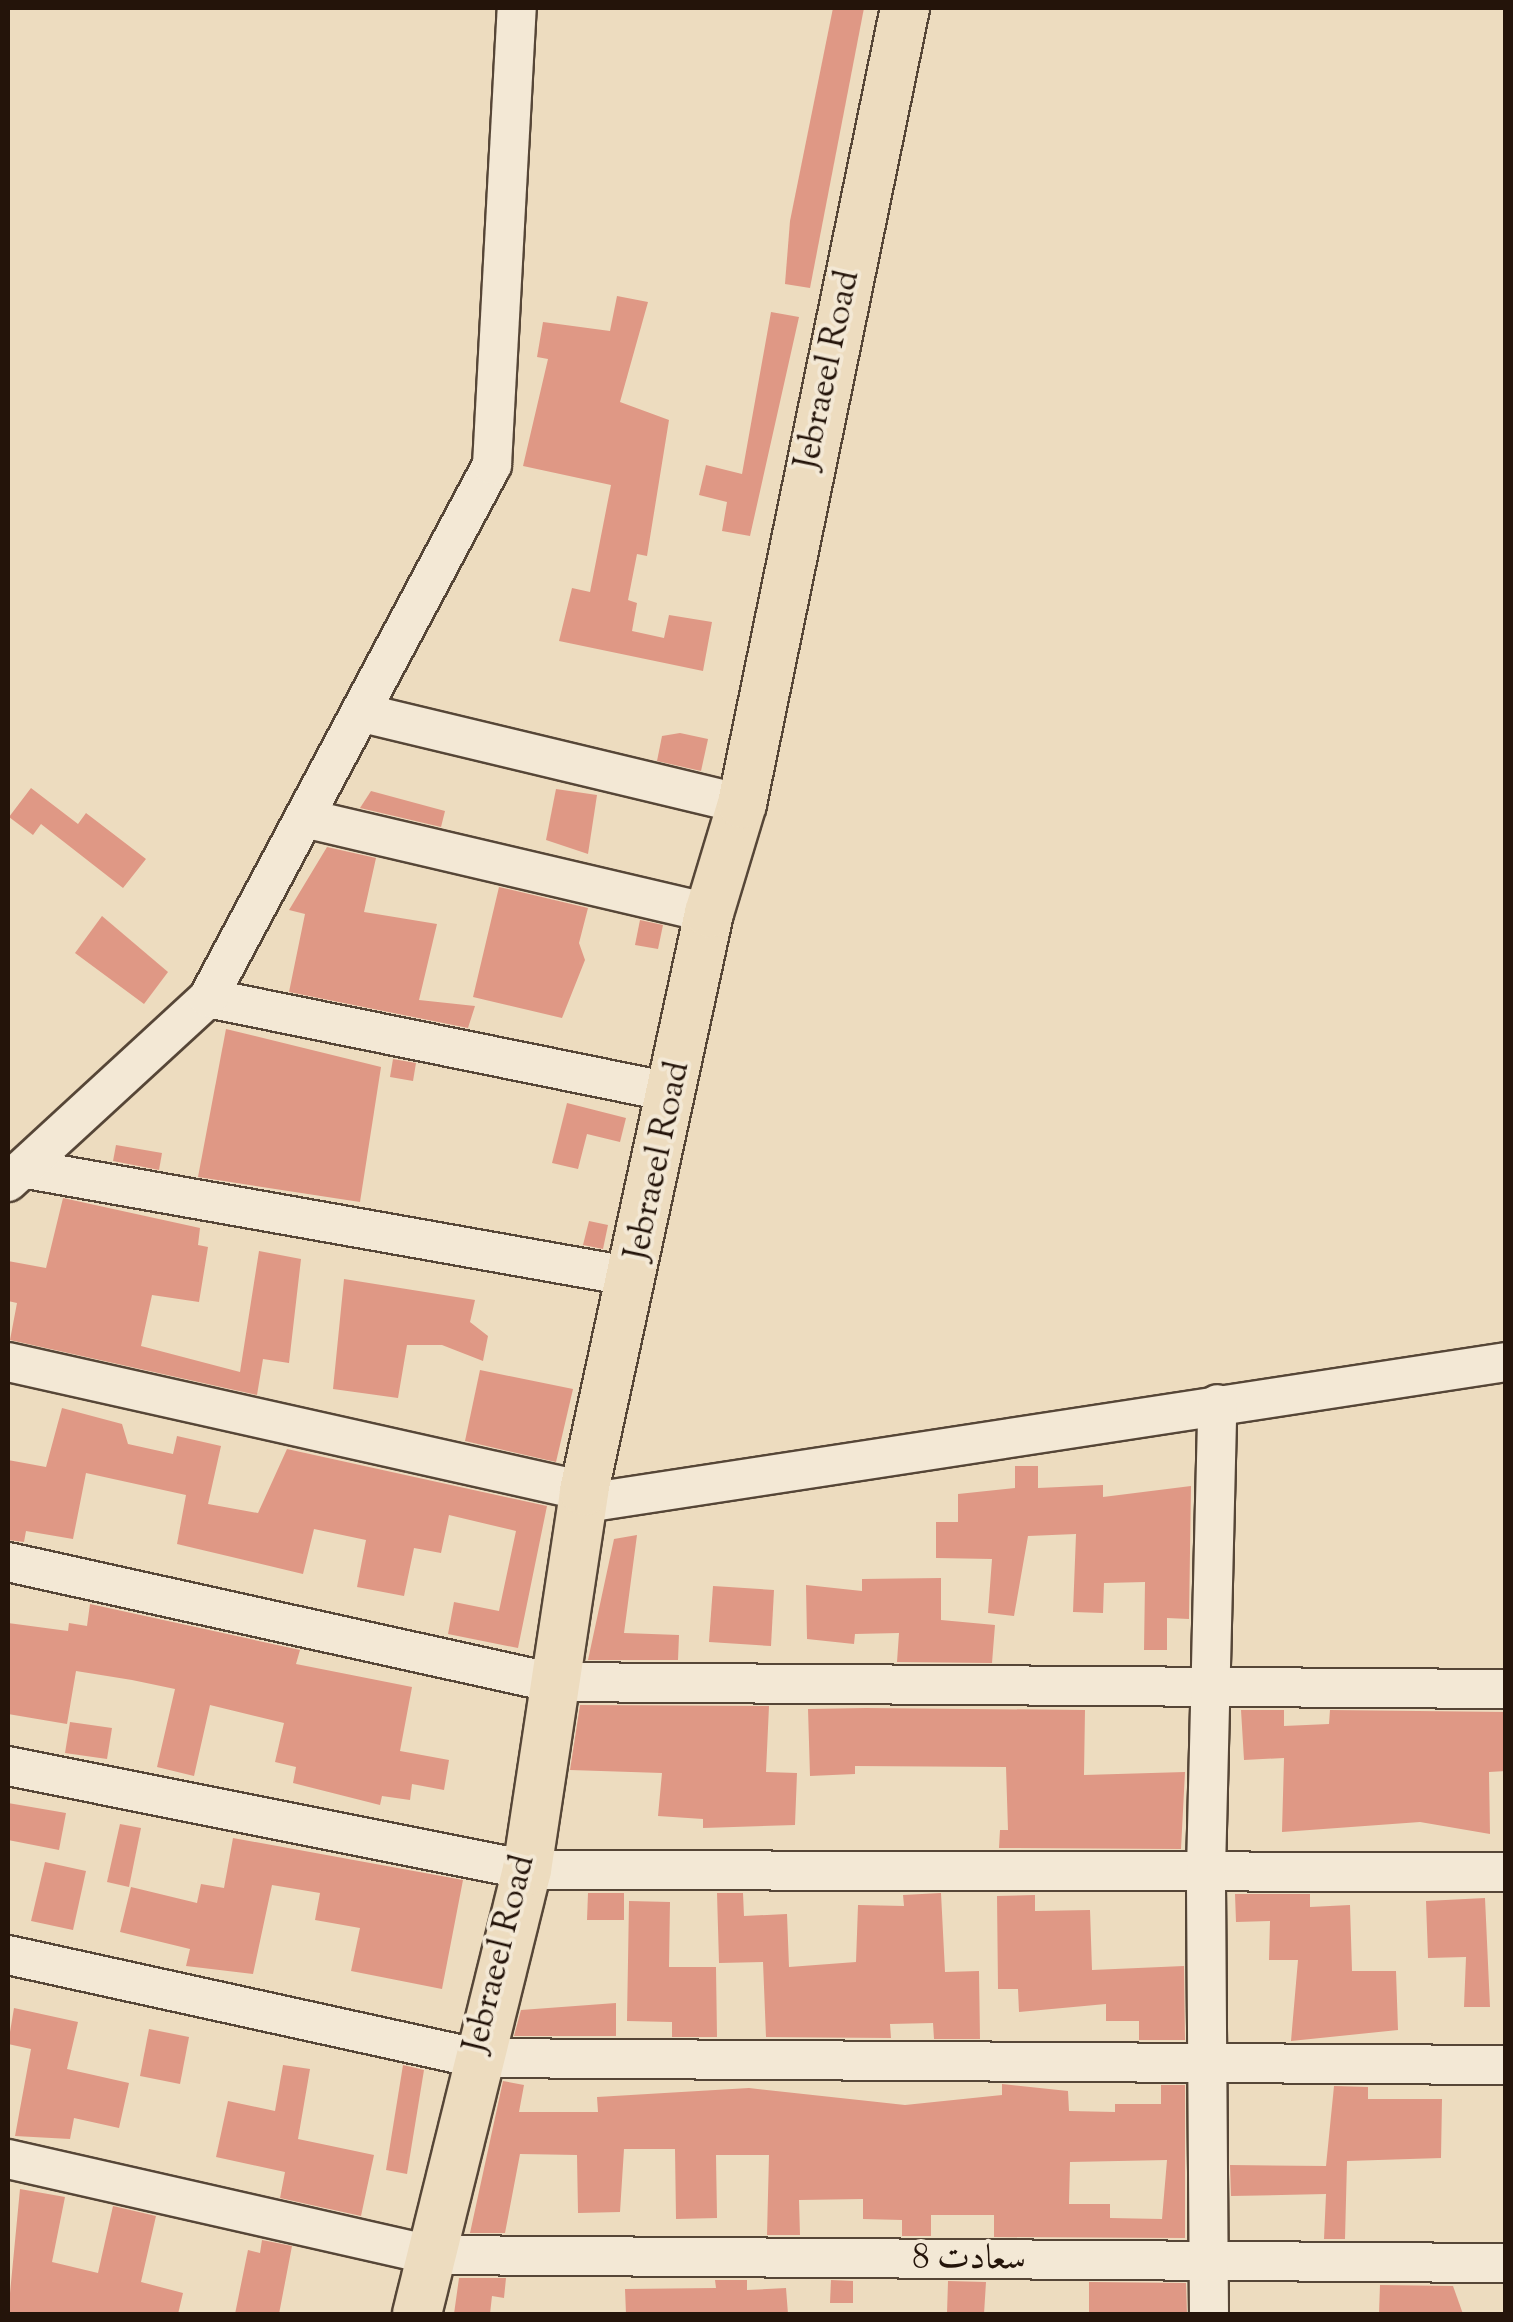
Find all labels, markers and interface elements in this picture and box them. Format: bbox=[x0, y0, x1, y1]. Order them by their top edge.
street label: Jebraeel Road bbox=[787, 267, 871, 473]
street label: Jebraeel Road bbox=[617, 1058, 701, 1264]
street label: Jebraeel Road bbox=[456, 1851, 546, 2057]
street label: سعادت 8 bbox=[912, 2238, 1026, 2282]

